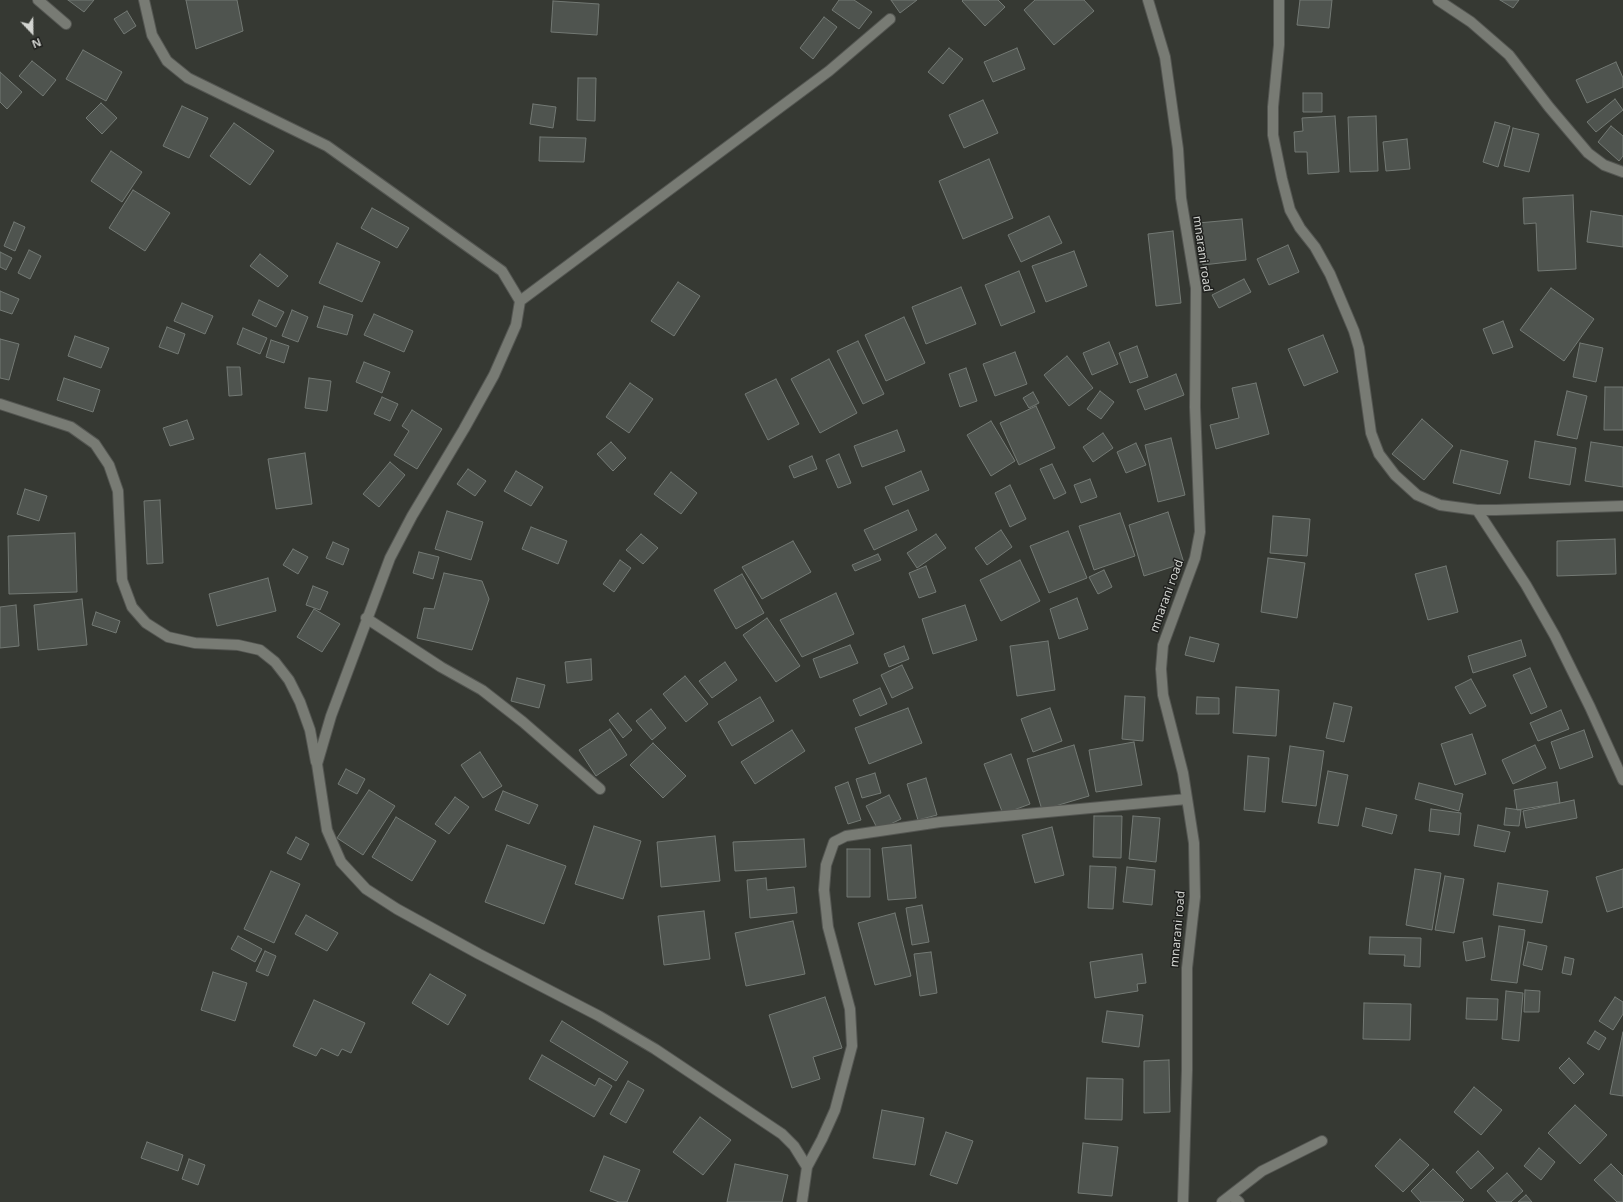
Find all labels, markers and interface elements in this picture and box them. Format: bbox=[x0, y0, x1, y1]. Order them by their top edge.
north arrow bbox=[12, 12, 52, 52]
text: N bbox=[30, 35, 44, 52]
street label: mnarani road bbox=[1190, 215, 1214, 293]
street label: mnarani road bbox=[1147, 558, 1187, 634]
street label: mnarani road bbox=[1167, 890, 1189, 968]

